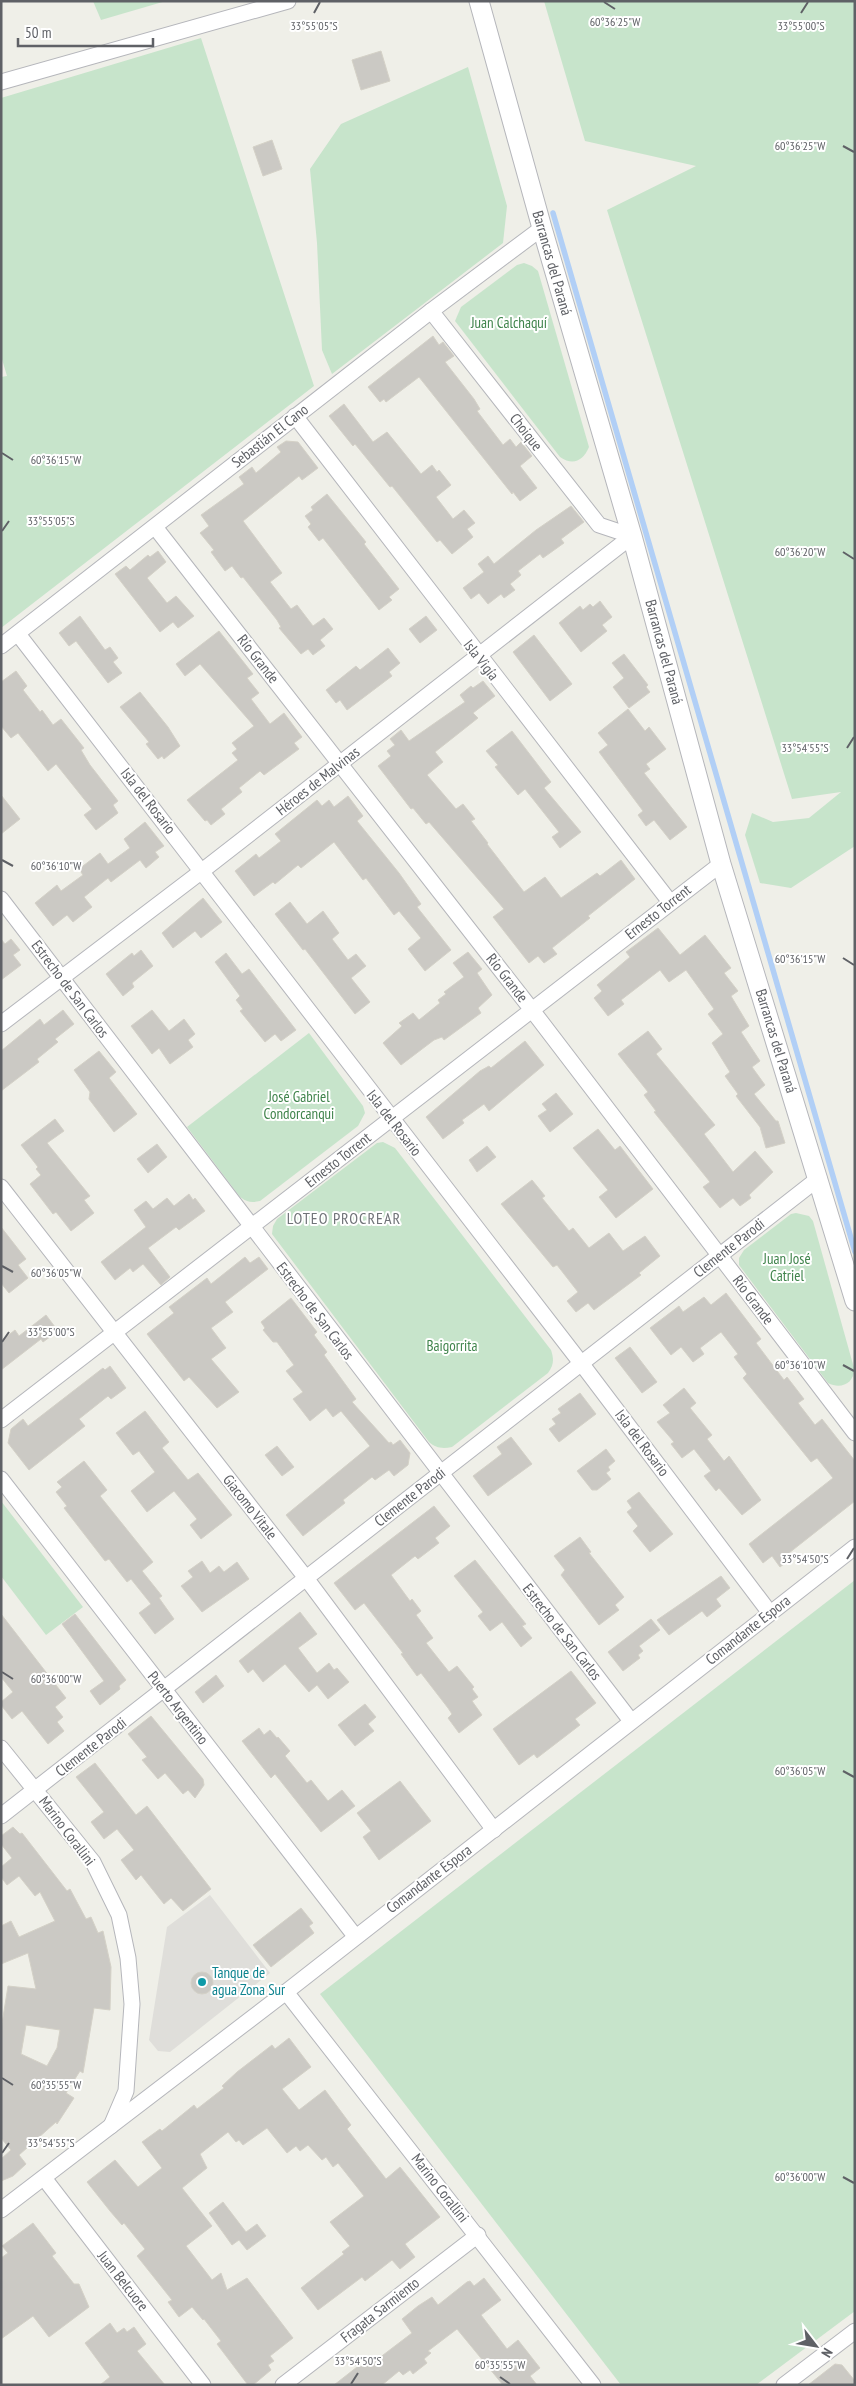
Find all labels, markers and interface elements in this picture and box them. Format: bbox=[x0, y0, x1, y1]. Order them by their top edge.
text: 60°36'25"W bbox=[590, 14, 640, 29]
scale bar bbox=[18, 15, 152, 47]
text: 33°55'05"S bbox=[290, 18, 338, 33]
text: 33°55'00"S bbox=[777, 18, 825, 33]
text: 50 m bbox=[25, 23, 51, 42]
text: 60°36'25"W bbox=[775, 138, 825, 153]
street label: Barrancas del Paraná bbox=[528, 208, 576, 317]
park label: Juan Calchaquí bbox=[470, 313, 548, 332]
street label: Sebastián El Cano bbox=[228, 400, 312, 471]
street label: Choique bbox=[506, 409, 547, 454]
text: 60°36'15"W bbox=[31, 452, 81, 467]
text: 33°55'05"S bbox=[27, 513, 75, 528]
text: 60°36'20"W bbox=[775, 544, 825, 559]
street label: Barrancas del Paraná bbox=[641, 597, 688, 706]
street label: Río Grande bbox=[233, 630, 283, 687]
street label: Isla Vigía bbox=[459, 635, 503, 684]
text: 33°54'55"S bbox=[781, 740, 829, 755]
street label: Héroes de Malvinas bbox=[272, 742, 363, 819]
street label: Isla del Rosario bbox=[117, 764, 180, 838]
text: 60°36'10"W bbox=[31, 858, 81, 873]
street label: Ernesto Torrent bbox=[621, 880, 694, 943]
street label: Estrecho de San Carlos bbox=[28, 936, 113, 1041]
street label: Río Grande bbox=[482, 949, 532, 1006]
text: 60°36'15"W bbox=[775, 951, 825, 966]
street label: Barrancas del Paraná bbox=[752, 986, 801, 1095]
street label: Isla del Rosario bbox=[363, 1086, 426, 1160]
park label: José Gabriel Condorcanqui bbox=[264, 1087, 334, 1123]
street label: Ernesto Torrent bbox=[301, 1128, 374, 1191]
district label: LOTEO PROCREAR bbox=[287, 1208, 401, 1228]
street label: Clemente Parodi bbox=[689, 1214, 768, 1281]
park label: Juan José Catriel bbox=[762, 1249, 811, 1285]
street label: Estrecho de San Carlos bbox=[273, 1258, 358, 1363]
text: 60°36'05"W bbox=[31, 1265, 81, 1280]
street label: Río Grande bbox=[729, 1271, 778, 1328]
text: 33°55'00"S bbox=[27, 1324, 75, 1339]
park label: Baigorrita bbox=[427, 1336, 477, 1355]
text: 60°36'10"W bbox=[775, 1357, 825, 1372]
street label: Isla del Rosario bbox=[611, 1406, 674, 1480]
street label: Clemente Parodi bbox=[370, 1463, 449, 1530]
street label: Giacomo Vitale bbox=[219, 1470, 282, 1543]
text: 33°54'50"S bbox=[781, 1551, 829, 1566]
street label: Estrecho de San Carlos bbox=[519, 1580, 606, 1684]
street label: Comandante Espora bbox=[702, 1591, 794, 1669]
street label: Puerto Argentino bbox=[144, 1667, 213, 1748]
text: 60°36'00"W bbox=[31, 1671, 81, 1686]
street label: Clemente Parodi bbox=[51, 1713, 130, 1780]
text: 60°36'05"W bbox=[775, 1763, 825, 1778]
street label: Marino Corallini bbox=[35, 1792, 100, 1869]
street label: Comandante Espora bbox=[382, 1840, 475, 1917]
place label: Tanque de agua Zona Sur bbox=[212, 1963, 286, 1999]
marker: Tanque de agua Zona Sur bbox=[196, 1976, 208, 1988]
text: 60°35'55"W bbox=[31, 2077, 81, 2092]
text: 33°54'55"S bbox=[27, 2135, 75, 2150]
street label: Marino Corallini bbox=[408, 2149, 473, 2226]
text: 60°36'00"W bbox=[775, 2169, 825, 2184]
street label: Juan Belcuore bbox=[93, 2246, 153, 2315]
street label: Fragata Sarmiento bbox=[336, 2273, 423, 2346]
north arrow bbox=[791, 2321, 841, 2371]
text: N bbox=[817, 2345, 837, 2361]
text: 33°54'50"S bbox=[334, 2353, 382, 2368]
text: 60°35'55"W bbox=[475, 2357, 525, 2372]

